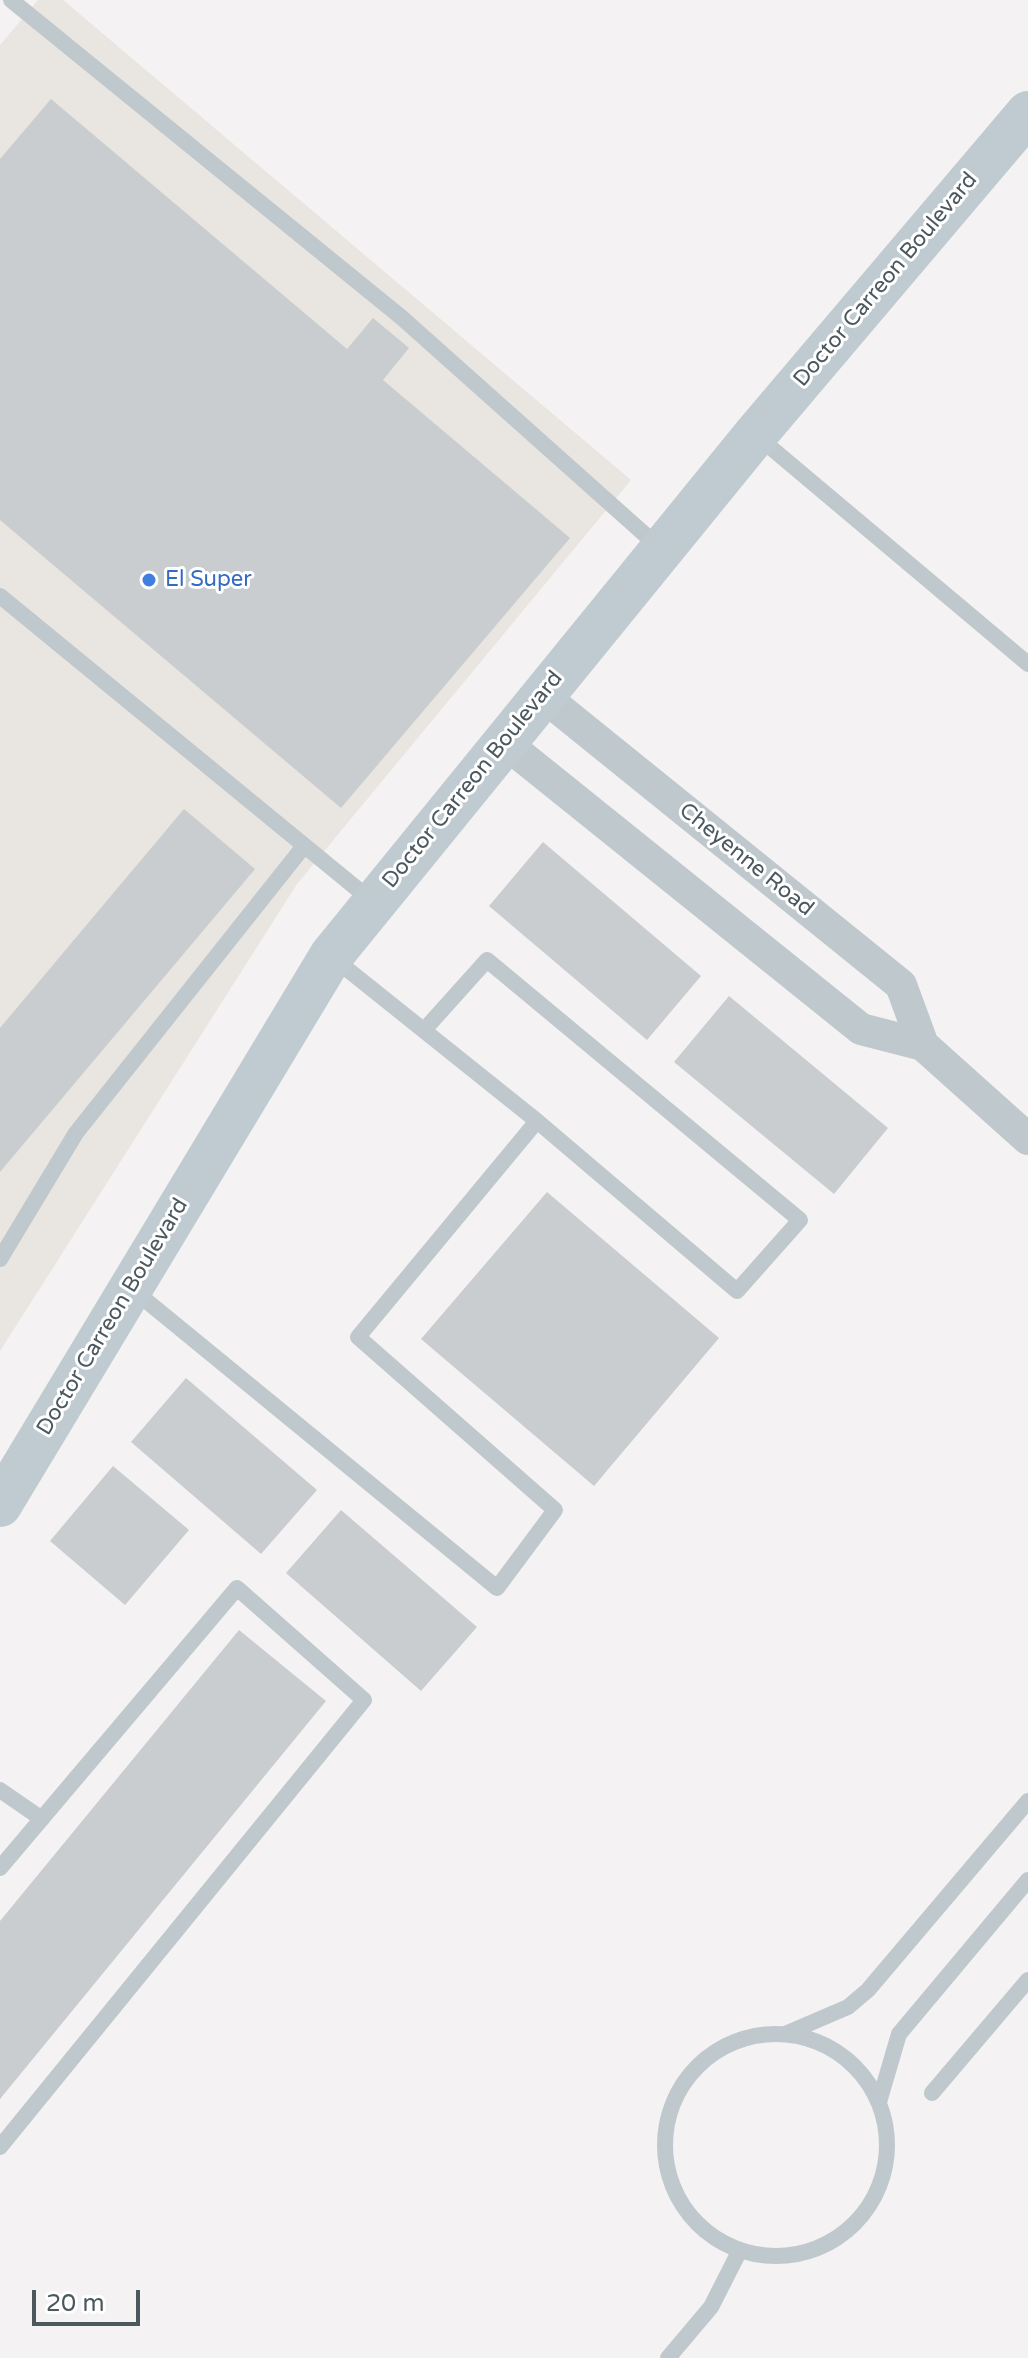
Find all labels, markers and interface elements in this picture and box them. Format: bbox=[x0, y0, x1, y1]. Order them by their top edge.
street label: Doctor Carreon Boulevard bbox=[789, 167, 983, 393]
place label: El Super bbox=[165, 567, 252, 593]
marker: El Super bbox=[140, 571, 158, 589]
street label: Doctor Carreon Boulevard bbox=[377, 666, 569, 894]
street label: Cheyenne Road bbox=[673, 798, 819, 922]
street label: Doctor Carreon Boulevard bbox=[32, 1194, 194, 1440]
scale bar bbox=[36, 2274, 144, 2324]
text: 20 m bbox=[46, 2289, 104, 2318]

